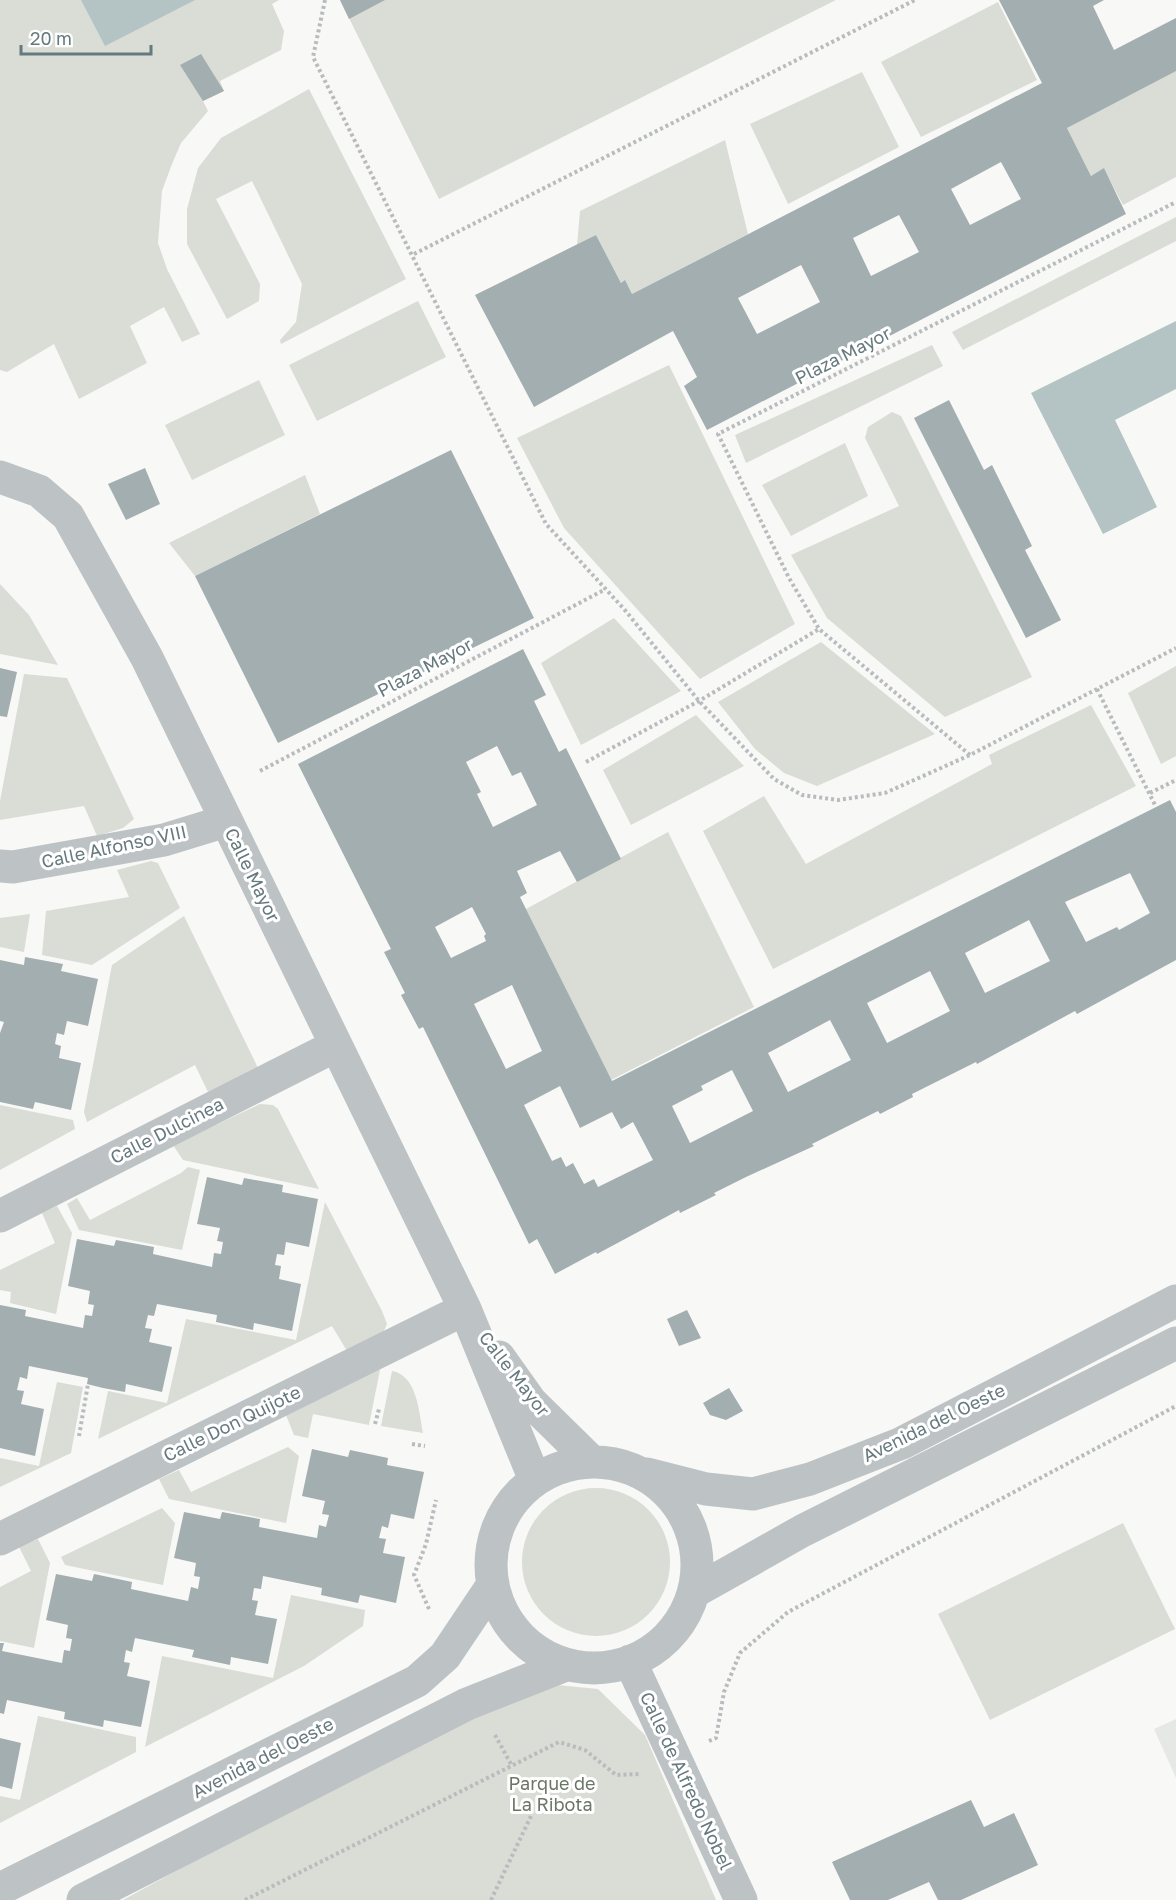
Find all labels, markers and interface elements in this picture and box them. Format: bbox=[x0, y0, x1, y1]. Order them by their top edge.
scale bar bbox=[21, 18, 152, 56]
text: 20 m bbox=[30, 27, 72, 49]
street label: Plaza Mayor bbox=[791, 322, 894, 389]
street label: Plaza Mayor bbox=[373, 633, 476, 701]
street label: Calle Alfonso VIII bbox=[39, 820, 188, 872]
street label: Calle Mayor bbox=[221, 824, 285, 925]
street label: Calle Dulcinea bbox=[106, 1092, 227, 1168]
street label: Calle Mayor bbox=[475, 1327, 555, 1420]
street label: Avenida del Oeste bbox=[859, 1378, 1008, 1466]
street label: Calle Don Quijote bbox=[159, 1380, 304, 1466]
street label: Calle de Alfredo Nobel bbox=[636, 1688, 738, 1873]
street label: Avenida del Oeste bbox=[188, 1712, 337, 1802]
park label: Parque de La Ribota bbox=[508, 1772, 596, 1815]

